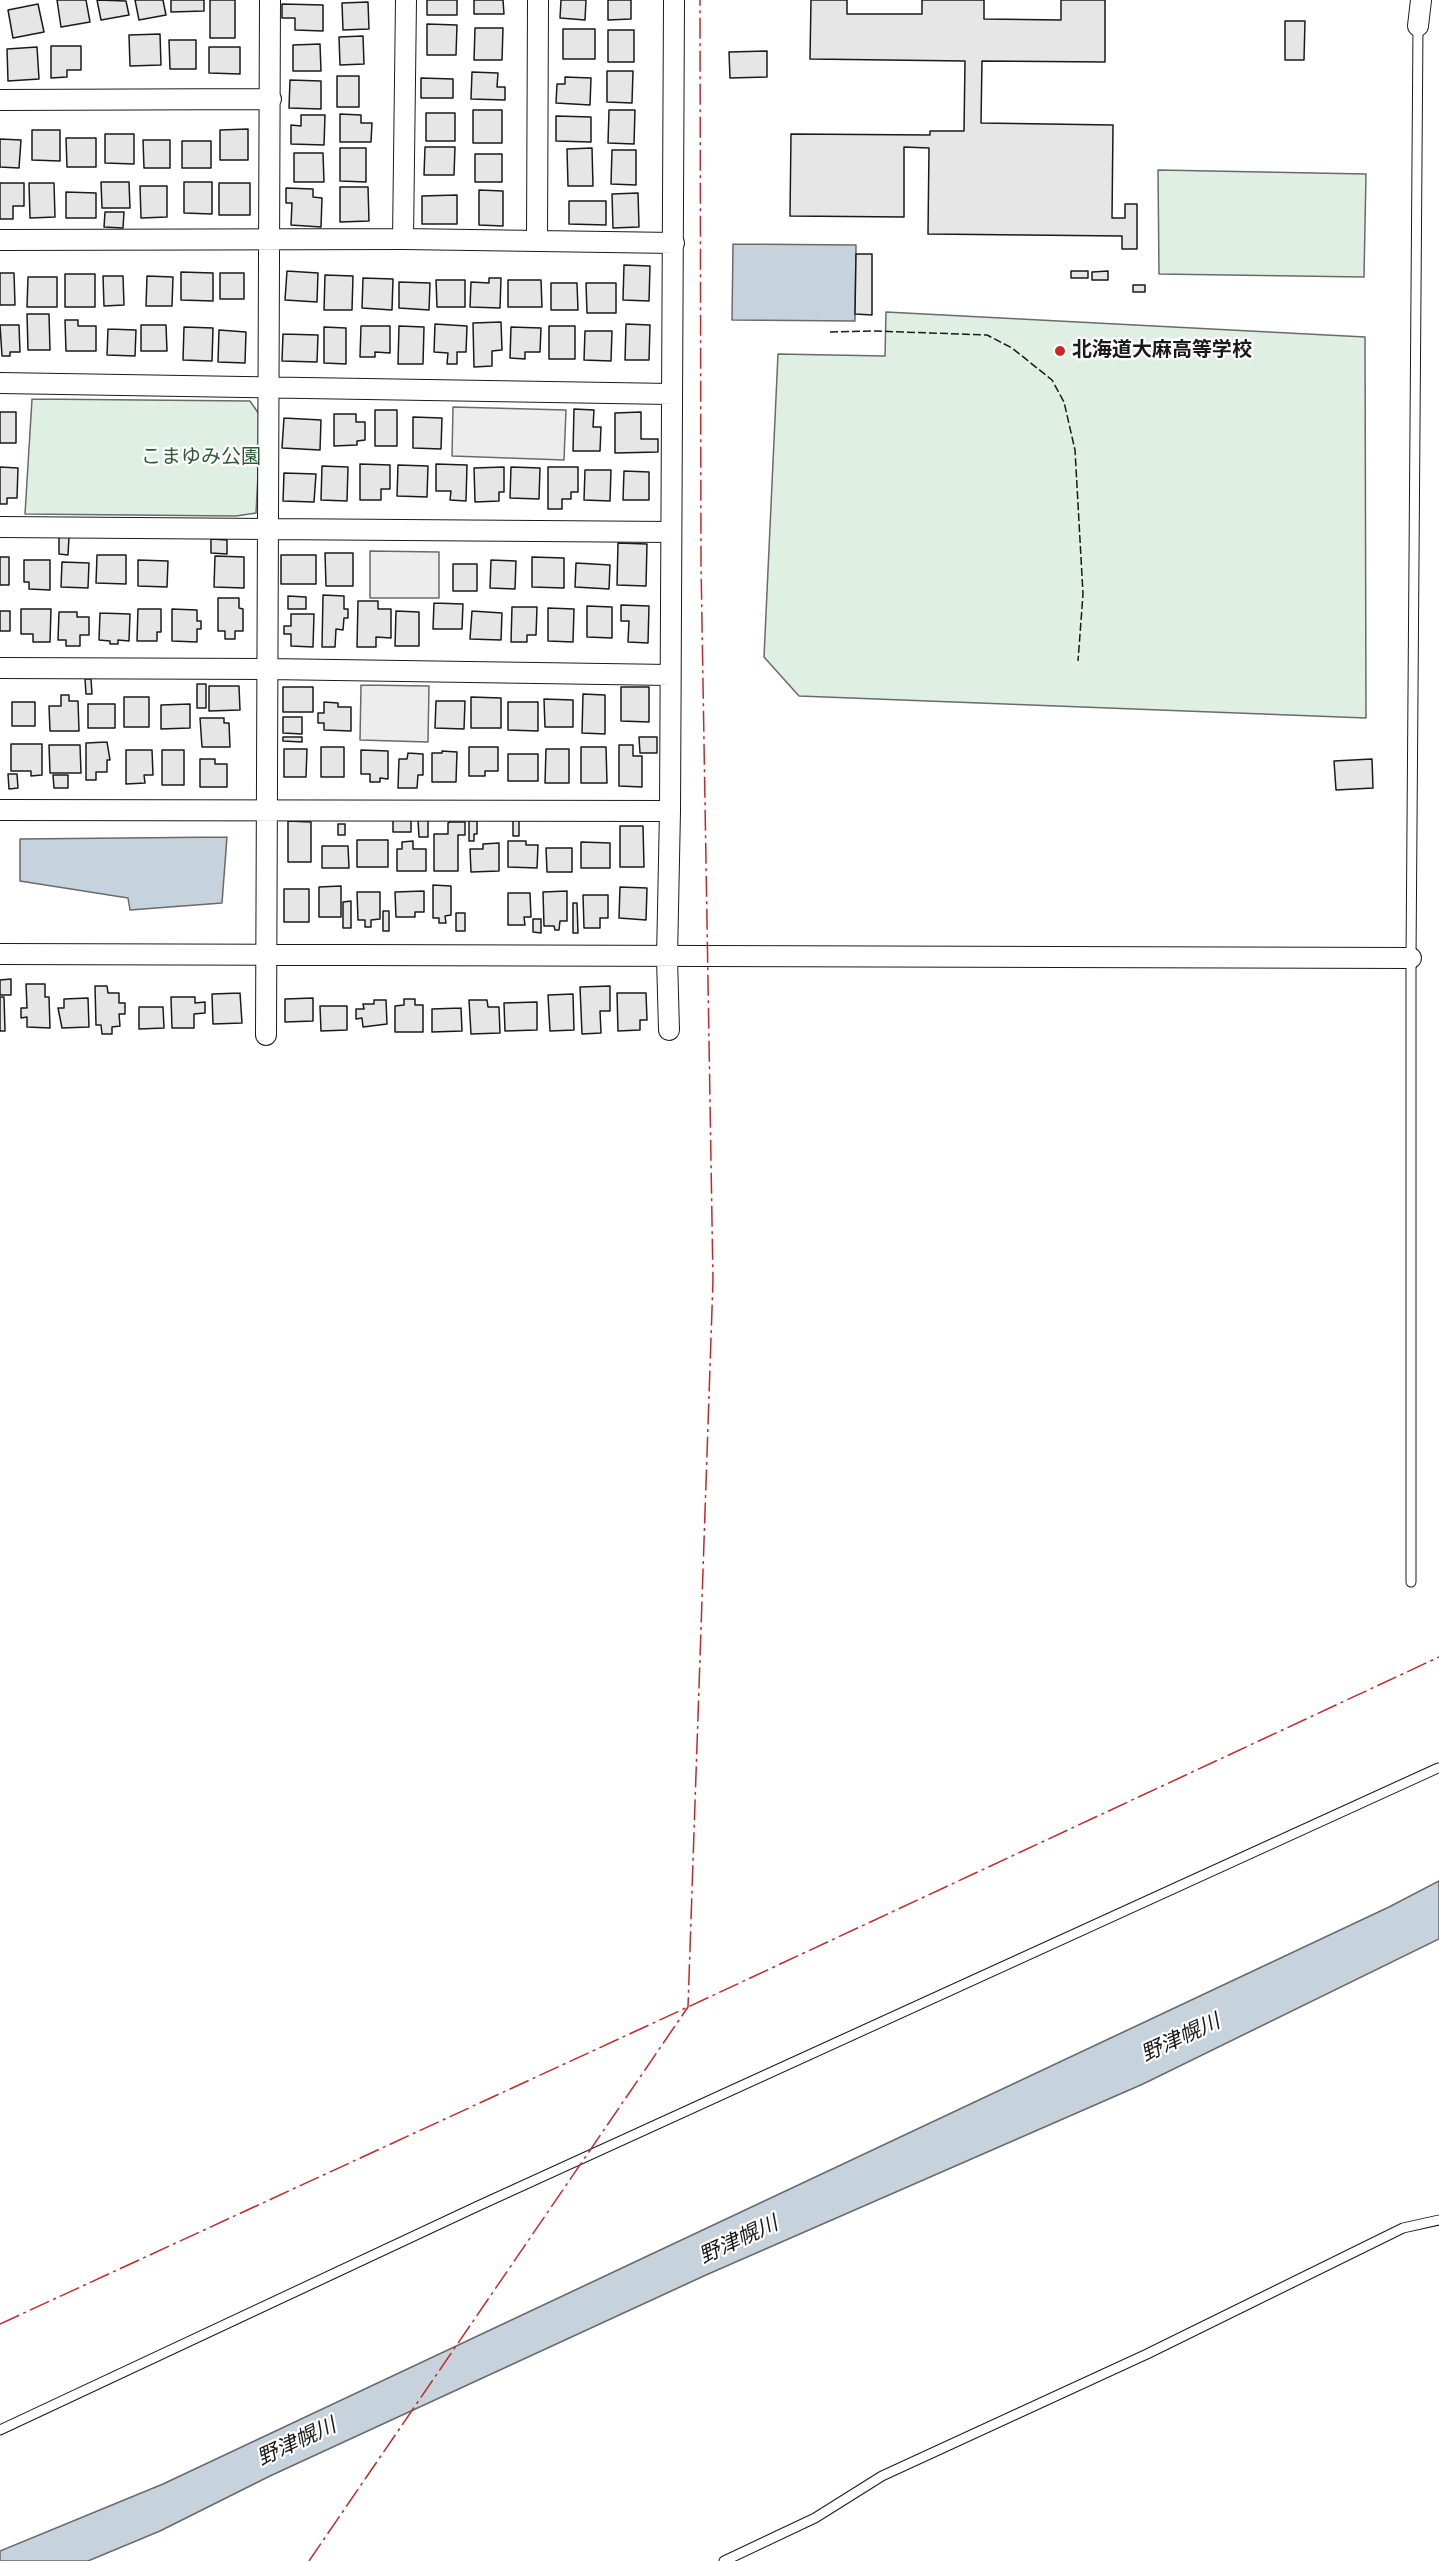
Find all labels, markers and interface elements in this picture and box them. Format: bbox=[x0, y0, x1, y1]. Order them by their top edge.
place label: 北海道大麻高等学校 bbox=[1072, 339, 1252, 363]
marker: 北海道大麻高等学校 bbox=[1053, 344, 1067, 358]
park label: こまゆみ公園 bbox=[141, 446, 261, 470]
water label: 野津幌川 bbox=[1138, 2010, 1224, 2068]
water label: 野津幌川 bbox=[696, 2212, 782, 2270]
water label: 野津幌川 bbox=[254, 2414, 340, 2472]

